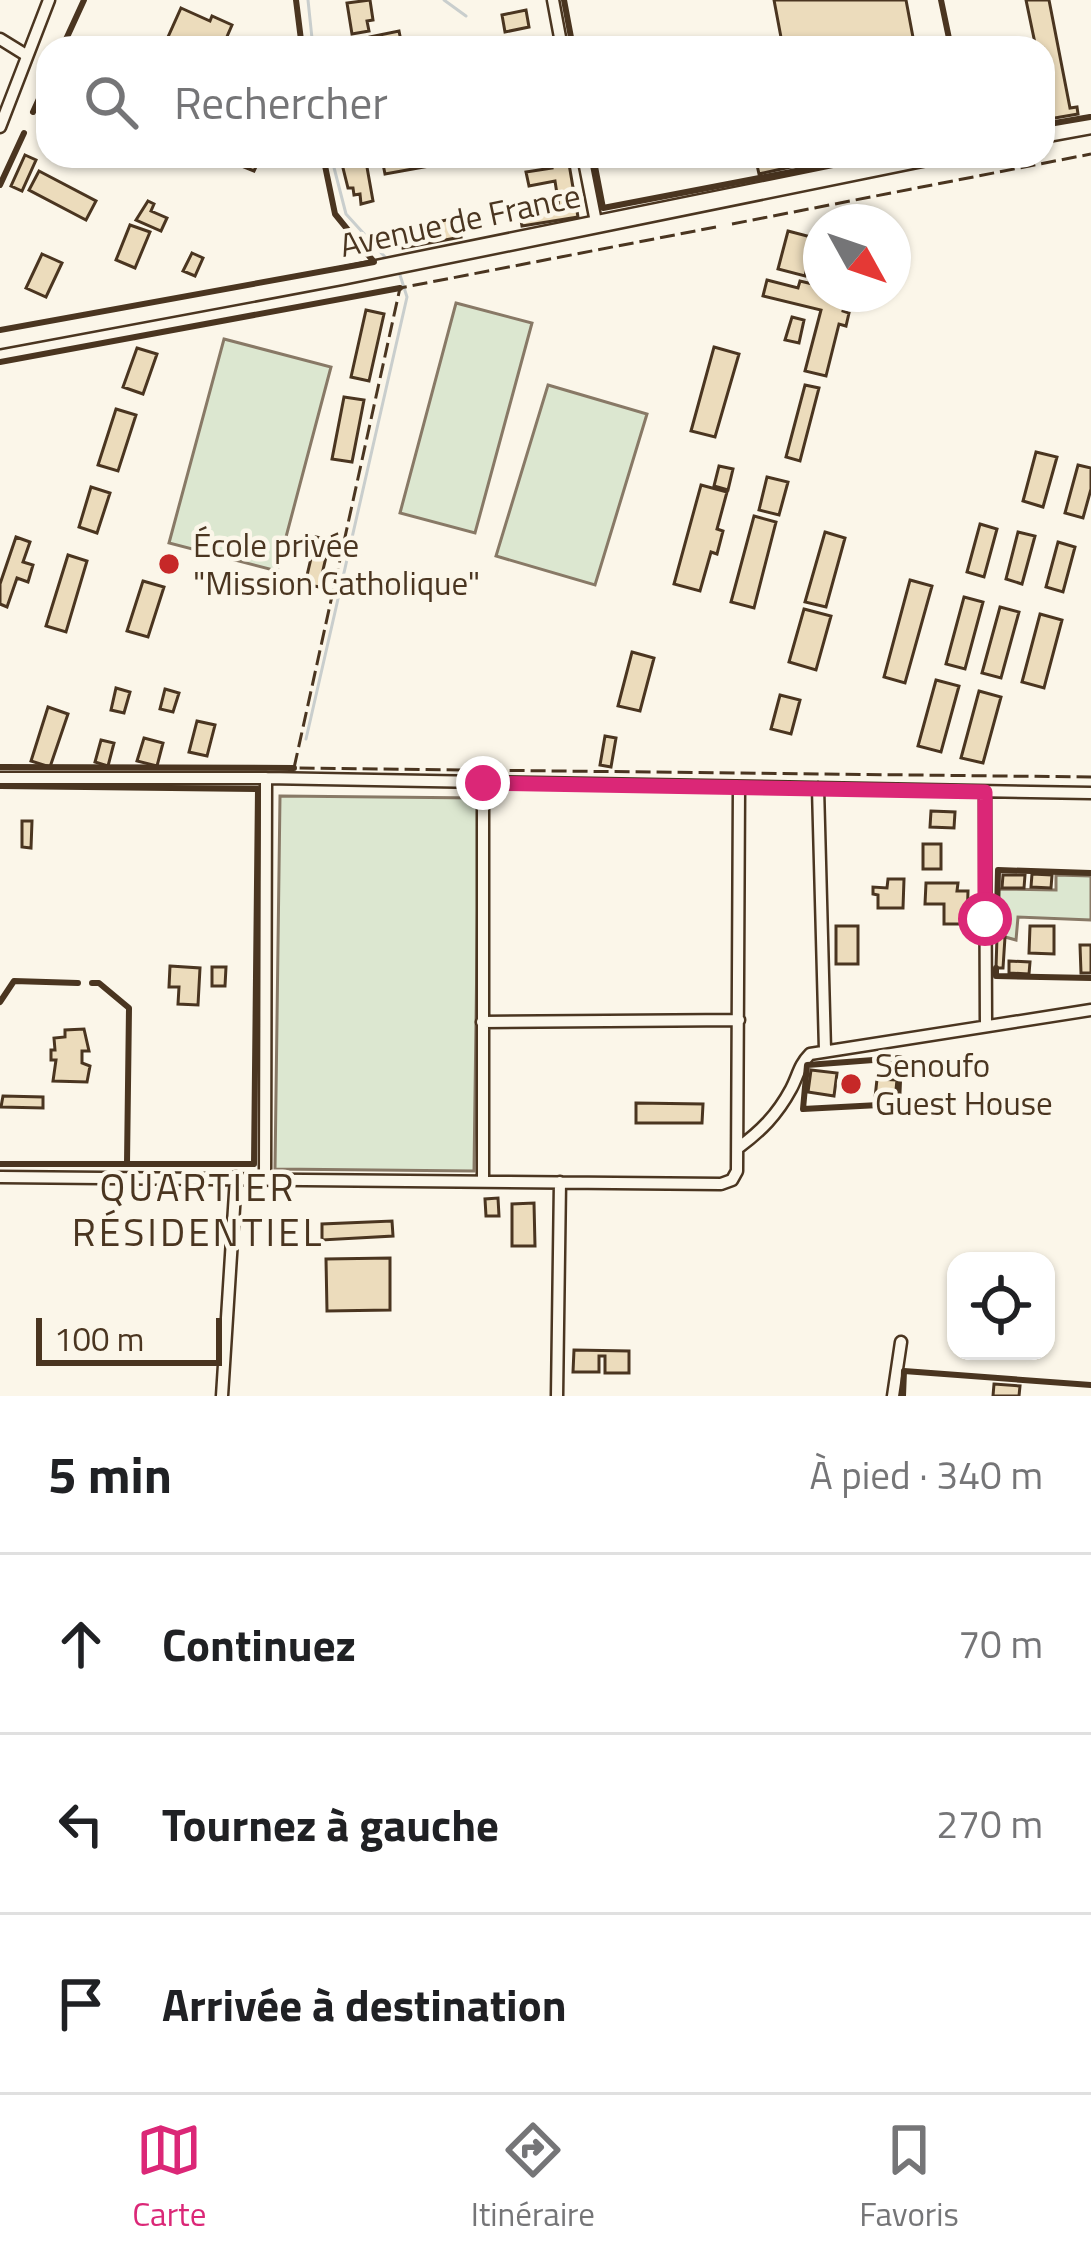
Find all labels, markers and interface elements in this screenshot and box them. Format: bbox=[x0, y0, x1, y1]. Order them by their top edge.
search box bbox=[36, 36, 1055, 168]
text: Rechercher bbox=[174, 68, 388, 136]
icon: search bbox=[78, 69, 144, 135]
street label: Avenue de France bbox=[335, 170, 585, 270]
north arrow bbox=[803, 204, 911, 312]
place label: École privée "Mission Catholique" bbox=[193, 520, 480, 608]
marker: École privée "Mission Catholique" bbox=[156, 551, 182, 577]
route end bbox=[456, 756, 510, 810]
route start bbox=[958, 892, 1012, 946]
place label: Senoufo Guest House bbox=[875, 1040, 1053, 1128]
marker: Senoufo Guest House bbox=[838, 1071, 864, 1097]
district label: QUARTIER RÉSIDENTIEL bbox=[72, 1157, 324, 1261]
map controls bbox=[947, 1252, 1055, 1360]
button: locate bbox=[947, 1252, 1055, 1360]
scale bar bbox=[36, 1312, 222, 1365]
text: 100 m bbox=[54, 1314, 144, 1364]
text: 5 min bbox=[48, 1435, 172, 1513]
text: À pied · 340 m bbox=[809, 1445, 1043, 1504]
text: Continuez bbox=[162, 1610, 356, 1678]
icon: ahead bbox=[48, 1611, 114, 1677]
text: 70 m bbox=[958, 1614, 1043, 1673]
text: Tournez à gauche bbox=[162, 1790, 499, 1858]
icon: left bbox=[48, 1791, 114, 1857]
text: 270 m bbox=[936, 1794, 1043, 1853]
text: Arrivée à destination bbox=[162, 1970, 567, 2038]
icon: arrive bbox=[48, 1971, 114, 2037]
tab: Carte bbox=[132, 2117, 206, 2239]
tab: Itinéraire bbox=[471, 2117, 595, 2239]
tab: Favoris bbox=[859, 2117, 959, 2239]

